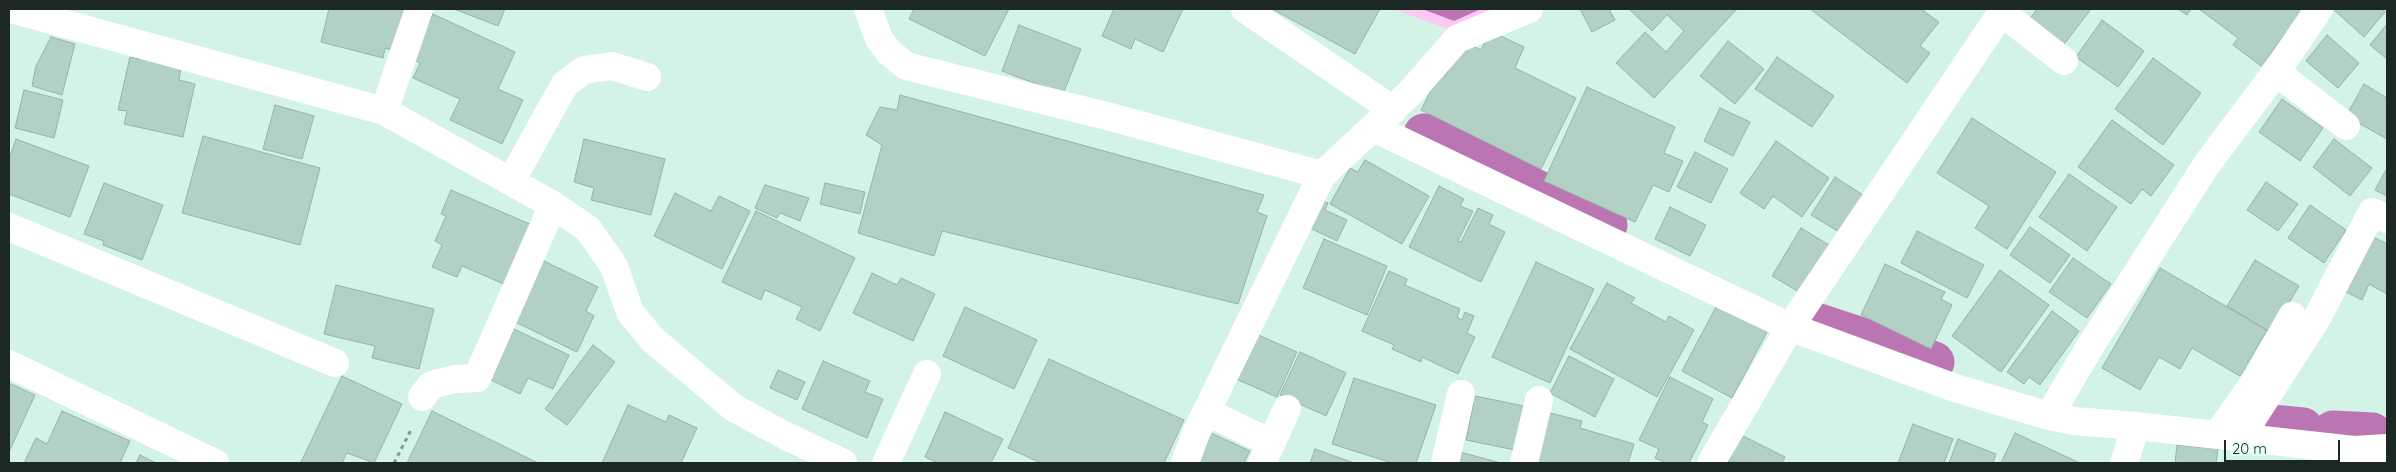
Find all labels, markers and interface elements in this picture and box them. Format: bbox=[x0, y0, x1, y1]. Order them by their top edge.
scale bar bbox=[2226, 430, 2342, 462]
text: 20 m bbox=[2232, 439, 2267, 458]

